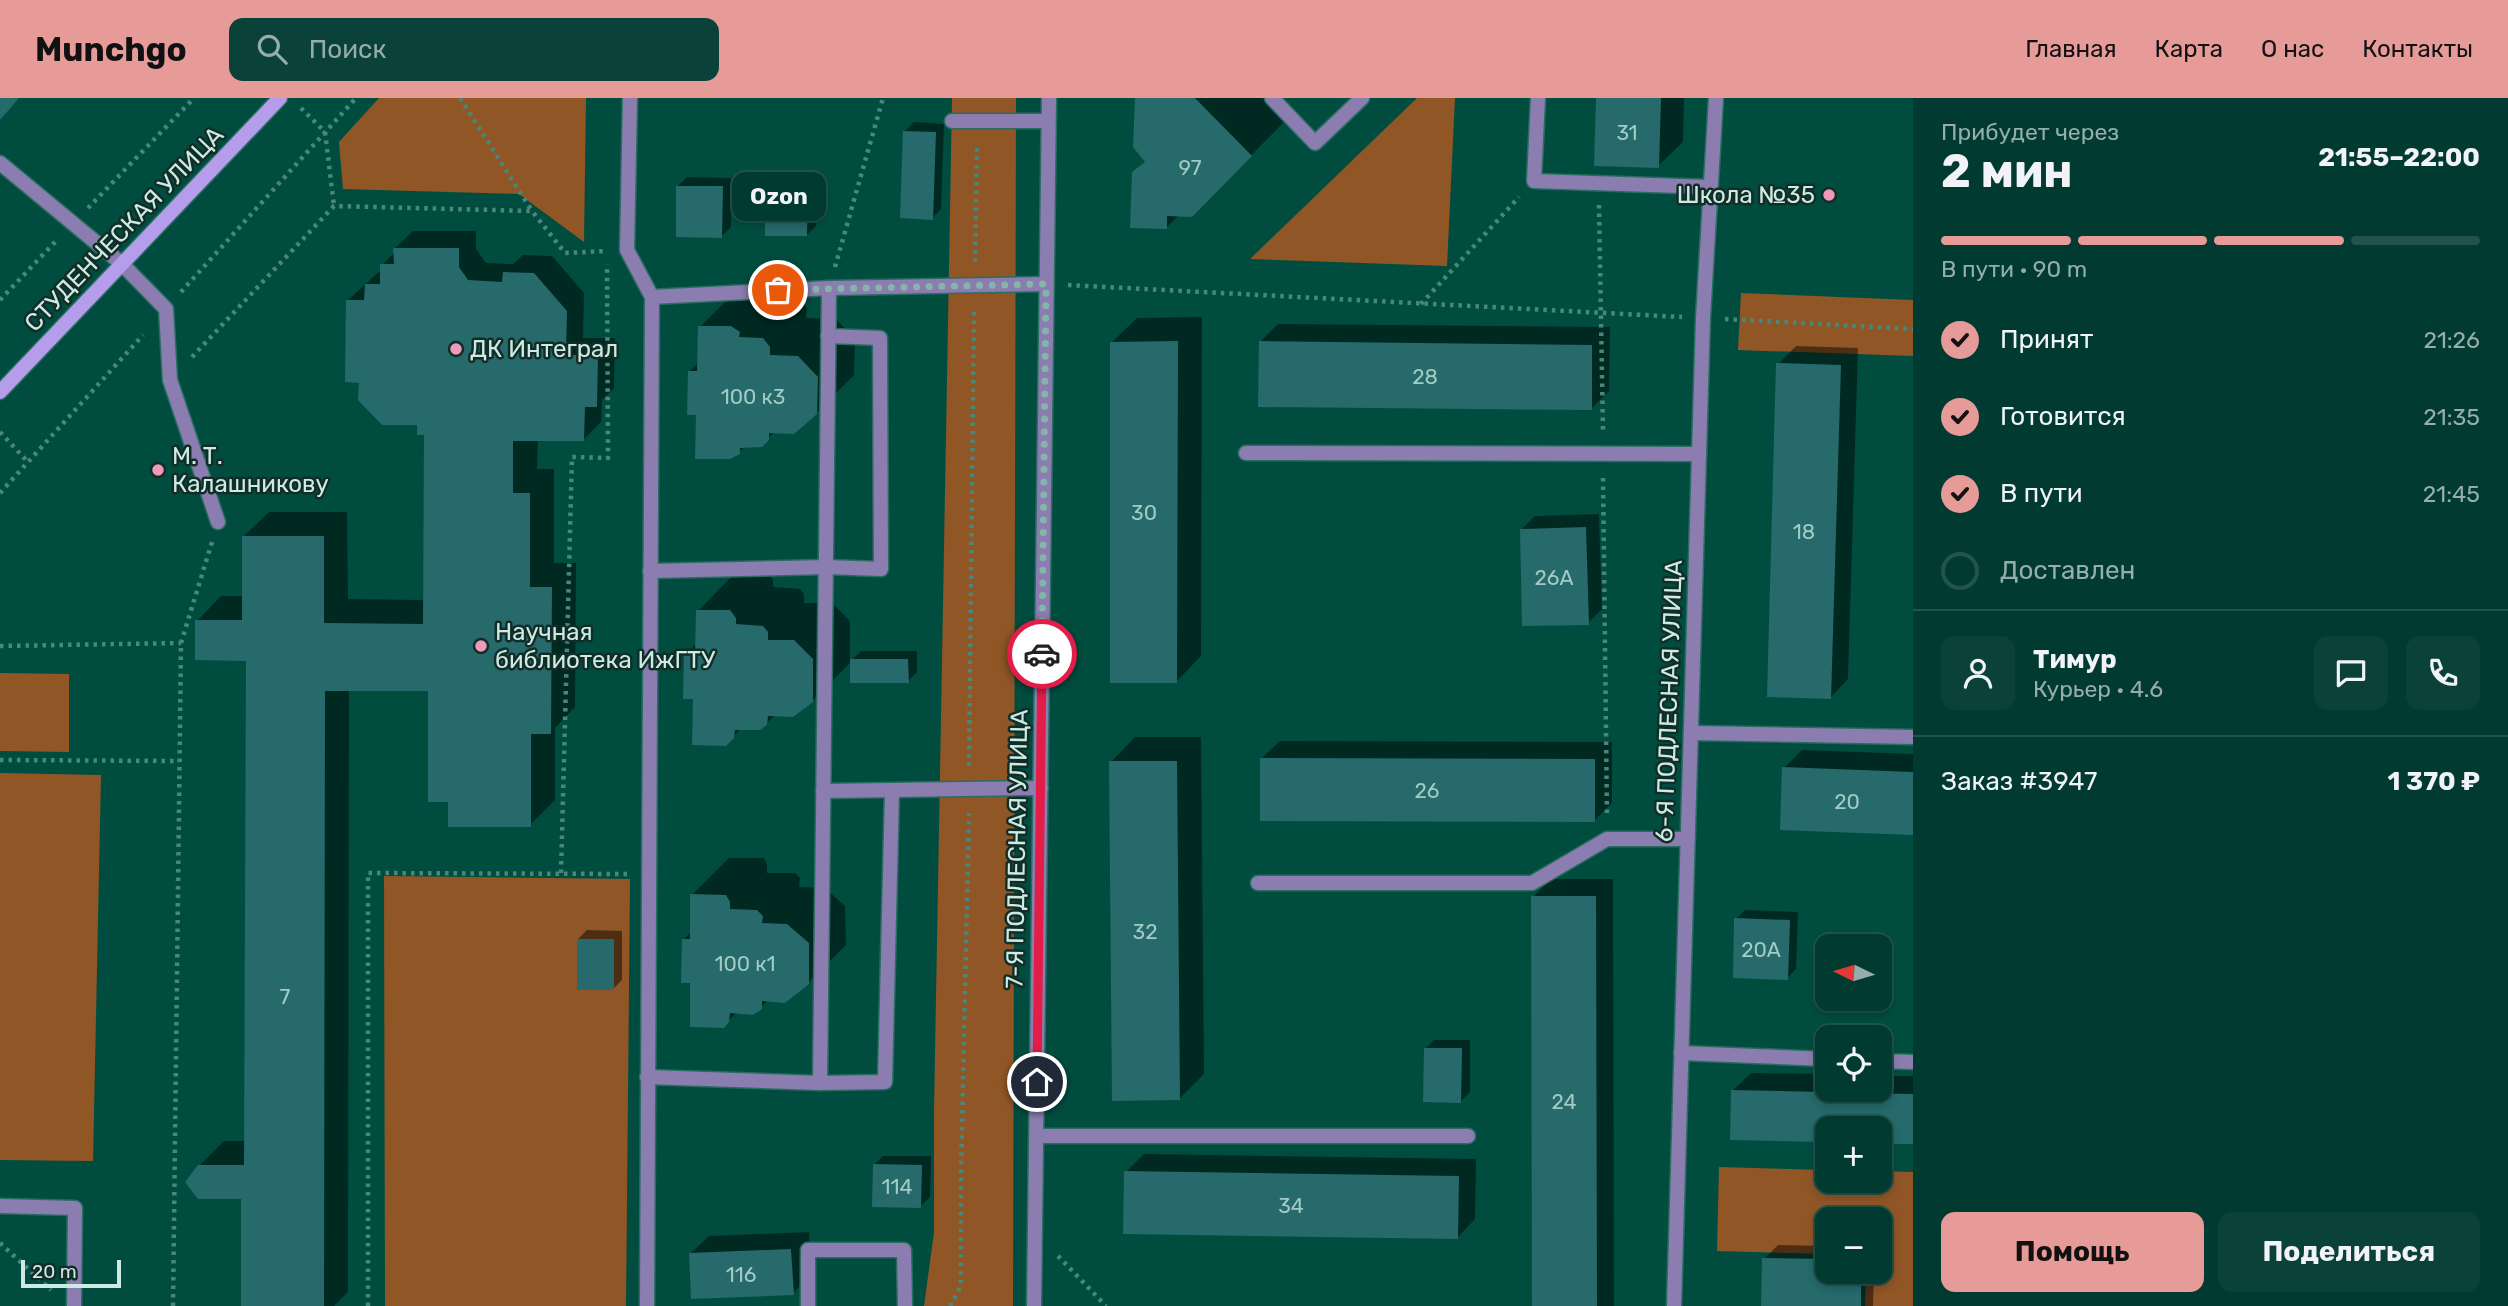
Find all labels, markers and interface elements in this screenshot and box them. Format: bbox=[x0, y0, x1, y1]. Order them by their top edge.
search box bbox=[229, 18, 719, 81]
text: Munchgo bbox=[35, 30, 187, 69]
icon: search bbox=[253, 30, 291, 68]
text: Поиск bbox=[309, 34, 386, 65]
text: Главная bbox=[2025, 35, 2117, 63]
text: Карта bbox=[2155, 35, 2223, 63]
text: О нас bbox=[2261, 35, 2324, 63]
text: Контакты bbox=[2362, 35, 2473, 63]
text: Прибудет через bbox=[1941, 118, 2119, 146]
house number: 31 bbox=[1616, 120, 1638, 145]
street label: СТУДЕНЧЕСКАЯ УЛИЦА bbox=[19, 121, 229, 337]
text: 21:55–22:00 bbox=[2318, 142, 2480, 173]
text: 2 мин bbox=[1941, 144, 2073, 199]
house number: 97 bbox=[1178, 155, 1202, 180]
callout: Ozon bbox=[731, 171, 825, 220]
place label: Школа №35 bbox=[1677, 181, 1815, 209]
text: Ozon bbox=[750, 182, 808, 210]
marker: Школа №35 bbox=[1821, 187, 1837, 203]
text: В пути · 90 m bbox=[1941, 255, 2087, 283]
pin bbox=[748, 260, 808, 320]
icon: bag bbox=[759, 271, 797, 309]
icon: check bbox=[1941, 321, 1979, 359]
text: Принят bbox=[2000, 324, 2093, 355]
text: 21:26 bbox=[2423, 326, 2480, 354]
place label: ДК Интеграл bbox=[470, 335, 618, 363]
marker: ДК Интеграл bbox=[448, 341, 464, 357]
house number: 28 bbox=[1412, 364, 1438, 389]
house number: 100 к3 bbox=[721, 384, 785, 409]
icon: check bbox=[1941, 398, 1979, 436]
text: Готовится bbox=[2000, 401, 2126, 432]
text: 21:35 bbox=[2423, 403, 2480, 431]
place label: М. Т. Калашникову bbox=[172, 442, 329, 498]
marker: М. Т. Калашникову bbox=[150, 462, 166, 478]
icon: check bbox=[1941, 475, 1979, 513]
text: В пути bbox=[2000, 478, 2083, 509]
text: 21:45 bbox=[2423, 480, 2480, 508]
house number: 30 bbox=[1131, 500, 1157, 525]
house number: 18 bbox=[1793, 519, 1815, 544]
text: Доставлен bbox=[2000, 555, 2135, 586]
street label: 6-Я ПОДЛЕСНАЯ УЛИЦА bbox=[1650, 559, 1688, 843]
house number: 26А bbox=[1534, 565, 1574, 590]
place label: Научная библиотека ИжГТУ bbox=[495, 618, 716, 674]
courier bbox=[1007, 619, 1077, 689]
icon: car bbox=[1023, 635, 1061, 673]
button: person bbox=[1941, 636, 2015, 710]
button: chat bbox=[2314, 636, 2388, 710]
button: phone bbox=[2406, 636, 2480, 710]
marker: Научная библиотека ИжГТУ bbox=[473, 638, 489, 654]
text: Тимур bbox=[2033, 644, 2117, 675]
text: Курьер · 4.6 bbox=[2033, 675, 2163, 703]
street label: 7-Я ПОДЛЕСНАЯ УЛИЦА bbox=[1001, 709, 1033, 989]
text: Заказ #3947 bbox=[1941, 766, 2097, 797]
text: 1 370 ₽ bbox=[2388, 766, 2480, 797]
house number: 26 bbox=[1415, 778, 1440, 803]
house number: 20 bbox=[1834, 789, 1860, 814]
house number: 32 bbox=[1133, 919, 1157, 944]
north arrow bbox=[1815, 934, 1892, 1012]
map controls bbox=[1815, 934, 1892, 1284]
house number: 20А bbox=[1741, 937, 1781, 962]
house number: 100 к1 bbox=[714, 951, 776, 976]
house number: 7 bbox=[280, 984, 291, 1009]
button: locate bbox=[1815, 1025, 1892, 1102]
pin bbox=[1007, 1052, 1067, 1112]
icon: home bbox=[1018, 1063, 1056, 1101]
house number: 24 bbox=[1551, 1089, 1577, 1114]
button: + bbox=[1815, 1116, 1892, 1193]
house number: 114 bbox=[881, 1174, 913, 1199]
house number: 34 bbox=[1278, 1193, 1304, 1218]
button: − bbox=[1815, 1207, 1892, 1284]
button: Помощь bbox=[1941, 1212, 2204, 1292]
button: Поделиться bbox=[2218, 1212, 2480, 1292]
scale bar bbox=[21, 1257, 121, 1289]
text: 20 m bbox=[32, 1260, 77, 1283]
house number: 116 bbox=[726, 1262, 756, 1287]

